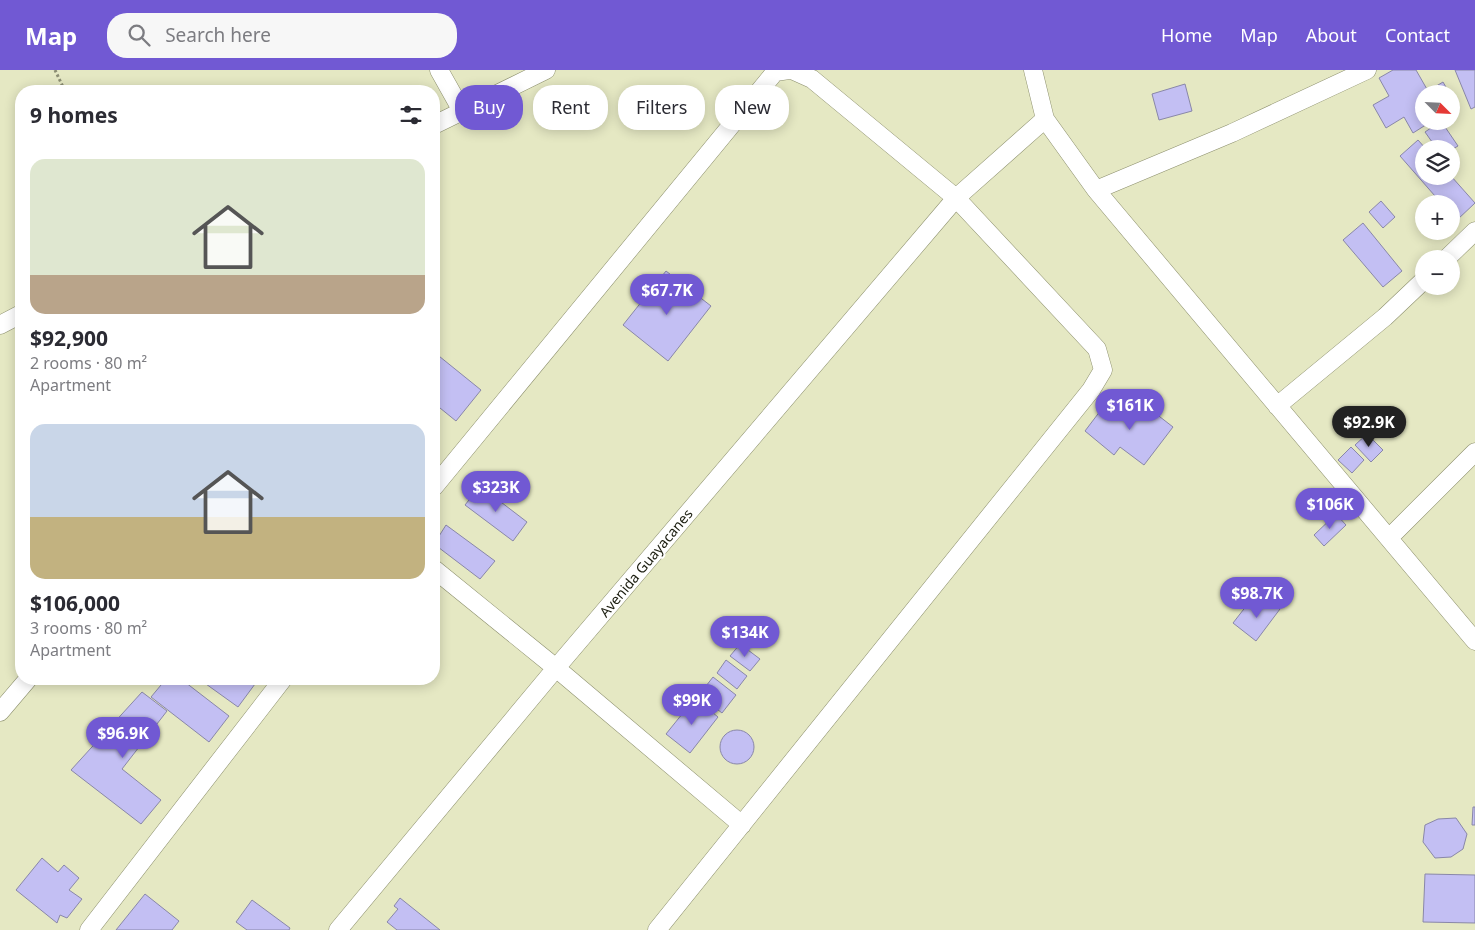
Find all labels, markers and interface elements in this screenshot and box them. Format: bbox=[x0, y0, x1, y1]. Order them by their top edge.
search box bbox=[107, 13, 457, 58]
text: Map bbox=[25, 19, 77, 52]
icon: search bbox=[125, 21, 153, 49]
text: Search here bbox=[165, 22, 271, 48]
text: Home bbox=[1161, 23, 1212, 47]
text: Map bbox=[1240, 23, 1278, 47]
text: About bbox=[1306, 23, 1357, 47]
text: Contact bbox=[1385, 23, 1450, 47]
chip: Buy bbox=[455, 85, 523, 130]
chip: Rent bbox=[533, 85, 608, 130]
chip: Filters bbox=[618, 85, 705, 130]
chip: New bbox=[715, 85, 789, 130]
north arrow bbox=[1415, 85, 1460, 130]
map controls bbox=[1415, 85, 1460, 295]
text: 9 homes bbox=[30, 101, 118, 129]
icon: filters bbox=[397, 101, 425, 129]
button: layers bbox=[1415, 140, 1460, 185]
icon: home bbox=[183, 192, 273, 282]
button: + bbox=[1415, 195, 1460, 240]
button: − bbox=[1415, 250, 1460, 295]
pin: $67.7K bbox=[626, 274, 708, 316]
text: $67.7K bbox=[641, 279, 693, 301]
text: $92,900 bbox=[30, 324, 108, 352]
text: 2 rooms · 80 m² bbox=[30, 352, 147, 374]
text: Apartment bbox=[30, 374, 111, 396]
pin: $161K bbox=[1095, 388, 1165, 431]
text: $161K bbox=[1106, 394, 1154, 416]
pin: $92.9K bbox=[1328, 406, 1410, 448]
text: $92.9K bbox=[1343, 411, 1395, 433]
icon: home bbox=[183, 457, 273, 547]
pin: $323K bbox=[461, 470, 531, 513]
text: $323K bbox=[472, 476, 520, 498]
pin: $106K bbox=[1295, 488, 1365, 530]
text: $106K bbox=[1306, 493, 1354, 515]
street label: Avenida Guayacanes bbox=[595, 504, 697, 621]
pin: $98.7K bbox=[1216, 576, 1298, 619]
text: $98.7K bbox=[1231, 582, 1283, 604]
text: $106,000 bbox=[30, 589, 120, 617]
pin: $134K bbox=[710, 616, 780, 658]
text: 3 rooms · 80 m² bbox=[30, 617, 147, 639]
text: $134K bbox=[721, 621, 769, 643]
text: Apartment bbox=[30, 639, 111, 661]
pin: $99K bbox=[662, 684, 722, 726]
text: $99K bbox=[673, 689, 711, 711]
pin: $96.9K bbox=[82, 716, 164, 759]
text: $96.9K bbox=[97, 722, 149, 744]

